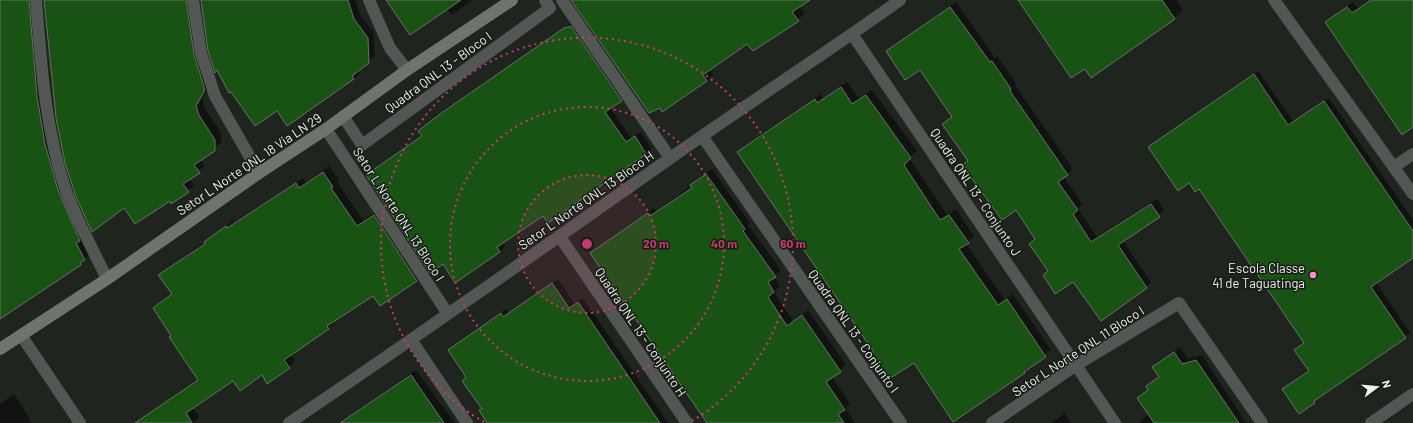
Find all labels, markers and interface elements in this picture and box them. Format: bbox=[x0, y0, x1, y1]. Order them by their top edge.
street label: Quadra QNL 13 - Bloco I bbox=[382, 28, 494, 116]
street label: Setor L Norte QNL 18 Via LN 29 bbox=[174, 110, 324, 218]
street label: Quadra QNL 13 - Conjunto J bbox=[927, 125, 1025, 259]
street label: Setor L Norte QNL 13 Bloco I bbox=[350, 144, 448, 284]
street label: Setor L Norte QNL 13 Bloco H bbox=[515, 147, 657, 253]
text: 20 m bbox=[643, 236, 669, 250]
text: 40 m bbox=[711, 236, 737, 250]
text: 60 m bbox=[780, 236, 806, 250]
centre of rings bbox=[580, 237, 594, 251]
place label: Escola Classe 41 de Taguatinga bbox=[1212, 260, 1305, 291]
street label: Quadra QNL 13 - Conjunto H bbox=[592, 265, 690, 399]
street label: Quadra QNL 13 - Conjunto I bbox=[805, 266, 903, 396]
marker: Escola Classe 41 de Taguatinga bbox=[1308, 270, 1318, 280]
street label: Setor L Norte QNL 11 Bloco I bbox=[1009, 302, 1147, 400]
north arrow bbox=[1357, 367, 1397, 407]
text: N bbox=[1380, 379, 1394, 389]

